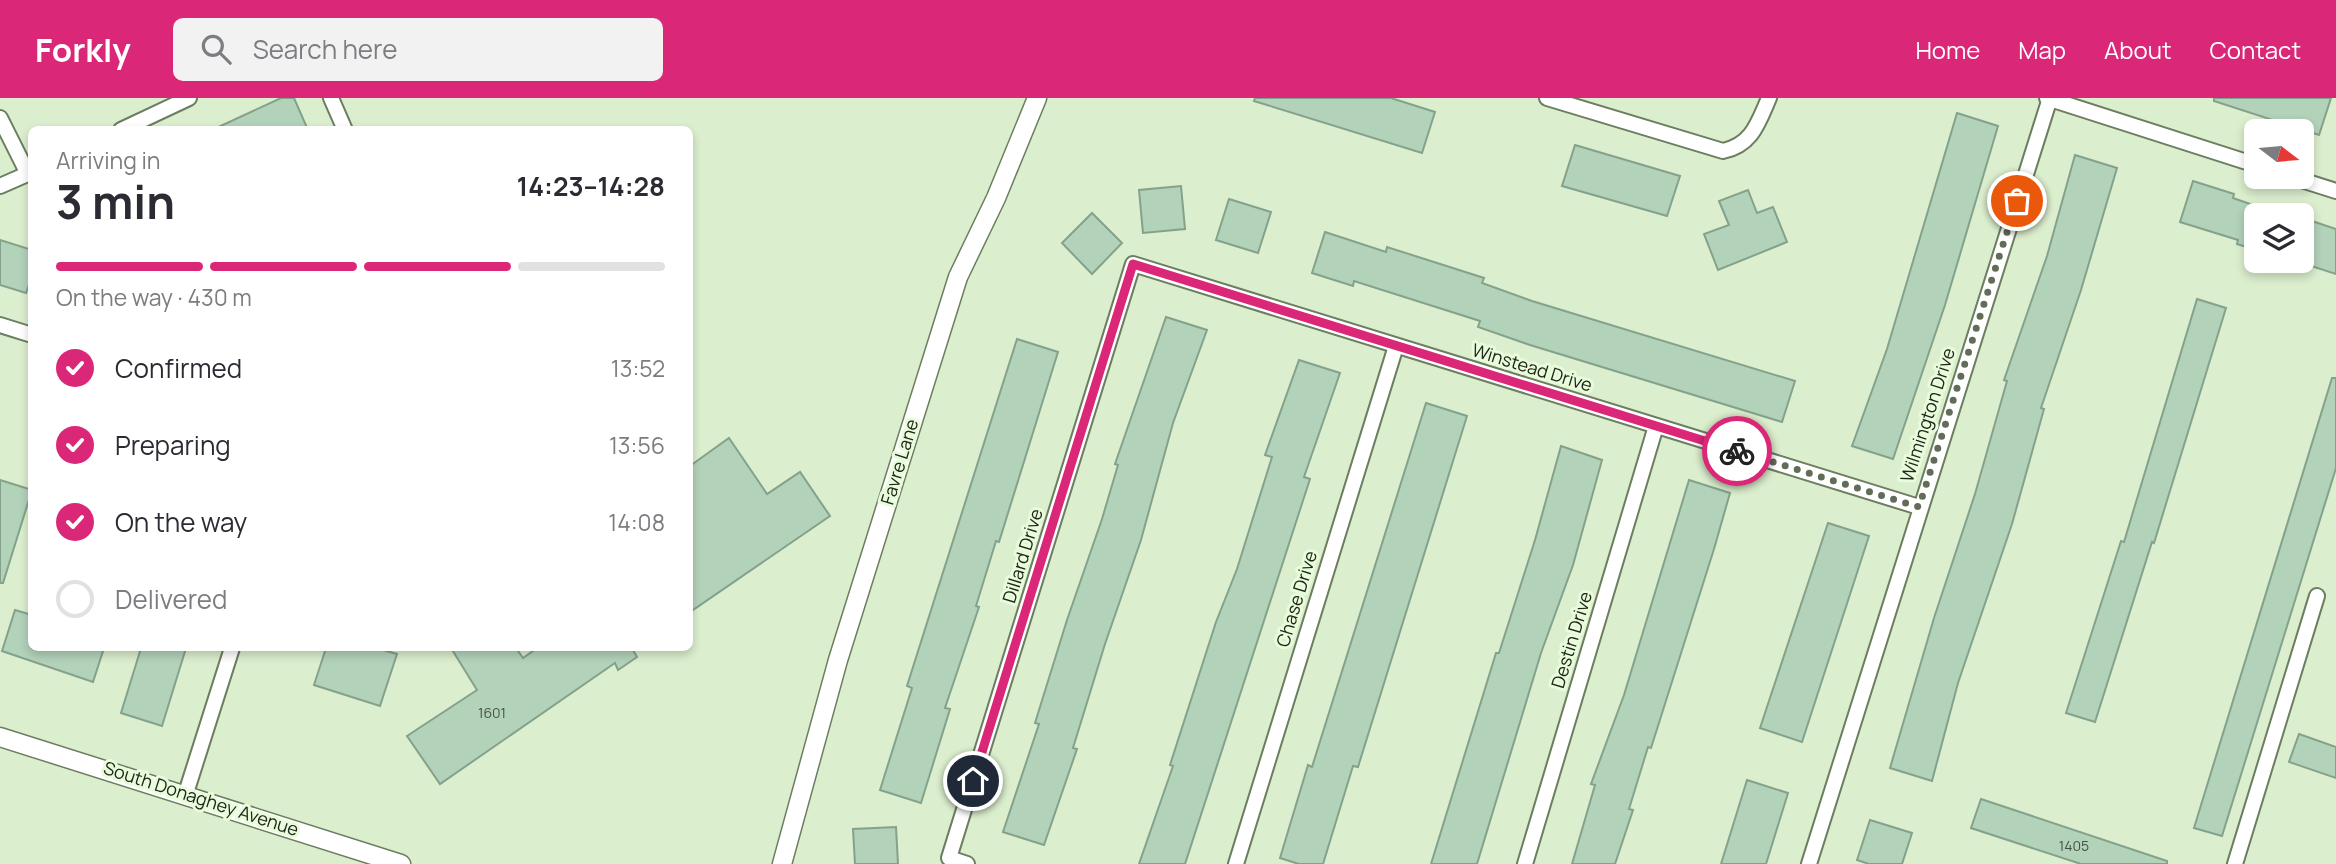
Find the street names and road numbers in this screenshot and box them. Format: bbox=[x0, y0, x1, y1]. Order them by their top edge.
street label: Winstead Drive bbox=[1469, 337, 1595, 397]
street label: Wilmington Drive bbox=[1894, 345, 1960, 485]
street label: Favre Lane bbox=[875, 416, 923, 507]
street label: Dillard Drive bbox=[996, 506, 1048, 606]
street label: Chase Drive bbox=[1270, 548, 1322, 650]
street label: Destin Drive bbox=[1545, 588, 1597, 691]
street label: South Donaghey Avenue bbox=[101, 755, 302, 841]

